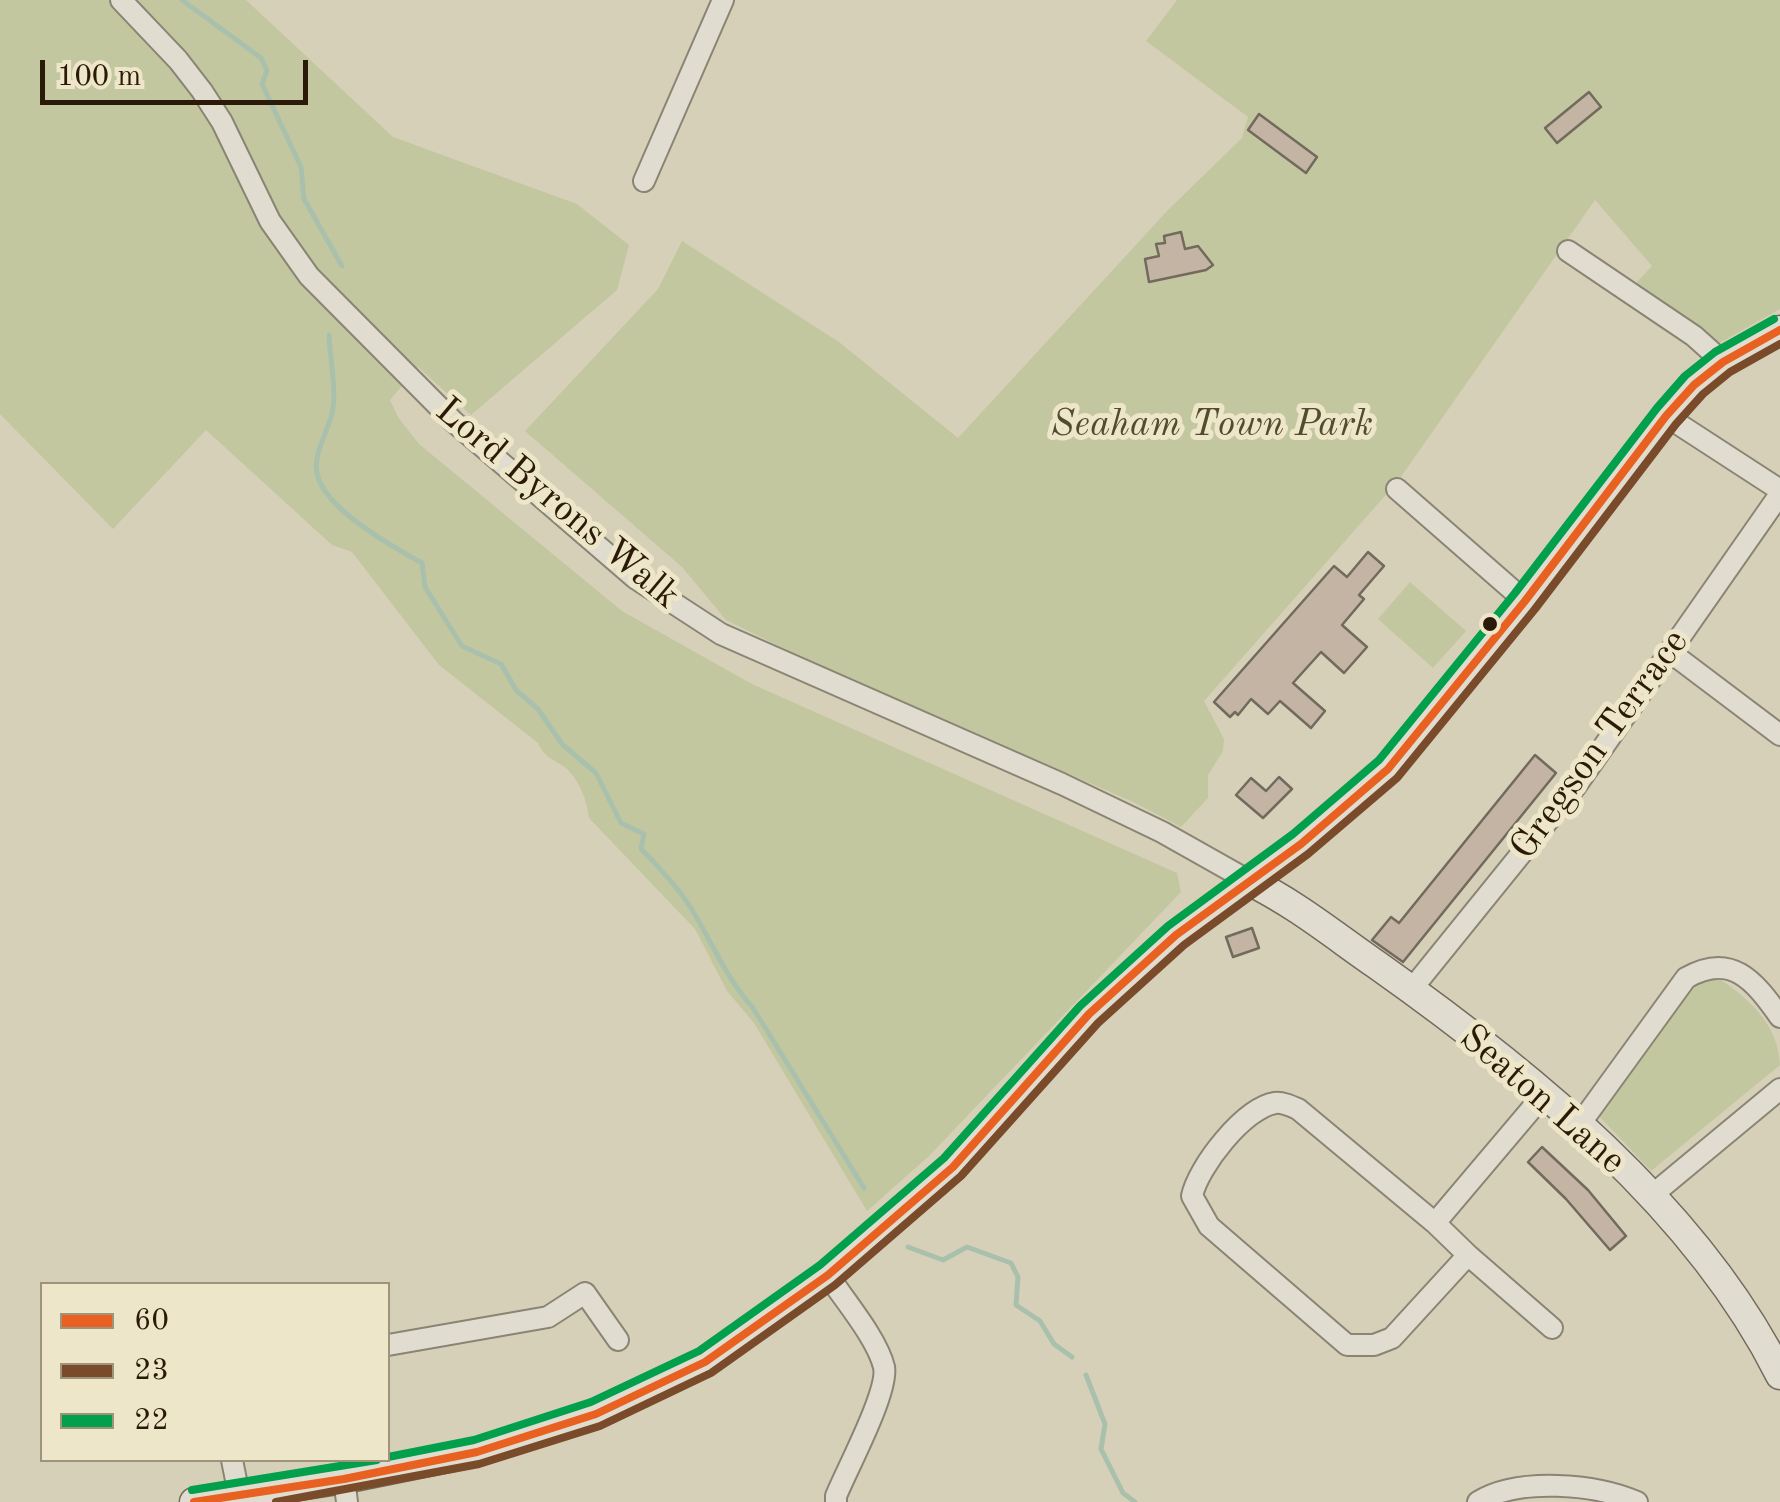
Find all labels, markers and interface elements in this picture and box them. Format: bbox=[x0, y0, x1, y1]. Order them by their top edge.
scale bar bbox=[45, 40, 312, 102]
text: 100 m bbox=[57, 62, 141, 92]
street label: Lord Byrons Walk bbox=[425, 388, 689, 620]
park label: Seaham Town Park bbox=[1051, 402, 1373, 448]
unlabelled marker bbox=[1480, 614, 1500, 634]
street label: Gregson Terrace bbox=[1501, 621, 1699, 869]
street label: Seaton Lane bbox=[1450, 1015, 1634, 1185]
legend bbox=[40, 1282, 390, 1462]
text: 60 bbox=[134, 1306, 169, 1336]
text: 23 bbox=[134, 1356, 169, 1386]
text: 22 bbox=[134, 1406, 169, 1436]

